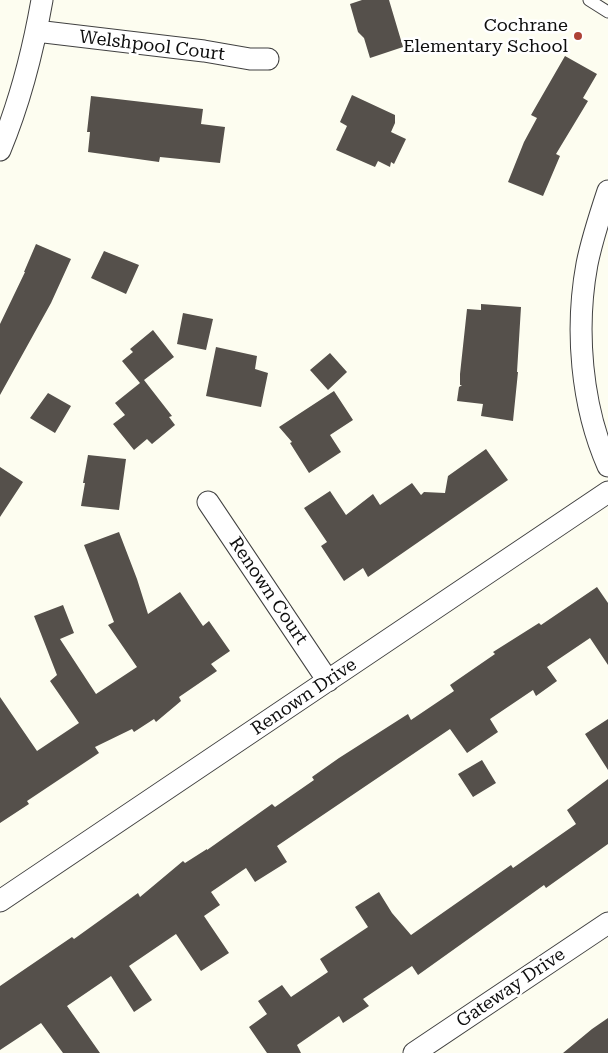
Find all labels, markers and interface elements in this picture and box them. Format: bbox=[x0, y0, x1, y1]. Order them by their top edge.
place label: Cochrane Elementary School bbox=[403, 15, 568, 58]
street label: Welshpool Court bbox=[78, 26, 226, 66]
marker: Cochrane Elementary School bbox=[572, 30, 584, 42]
street label: Renown Court bbox=[224, 533, 312, 649]
street label: Renown Drive bbox=[247, 654, 361, 740]
street label: Gateway Drive bbox=[453, 944, 569, 1032]

